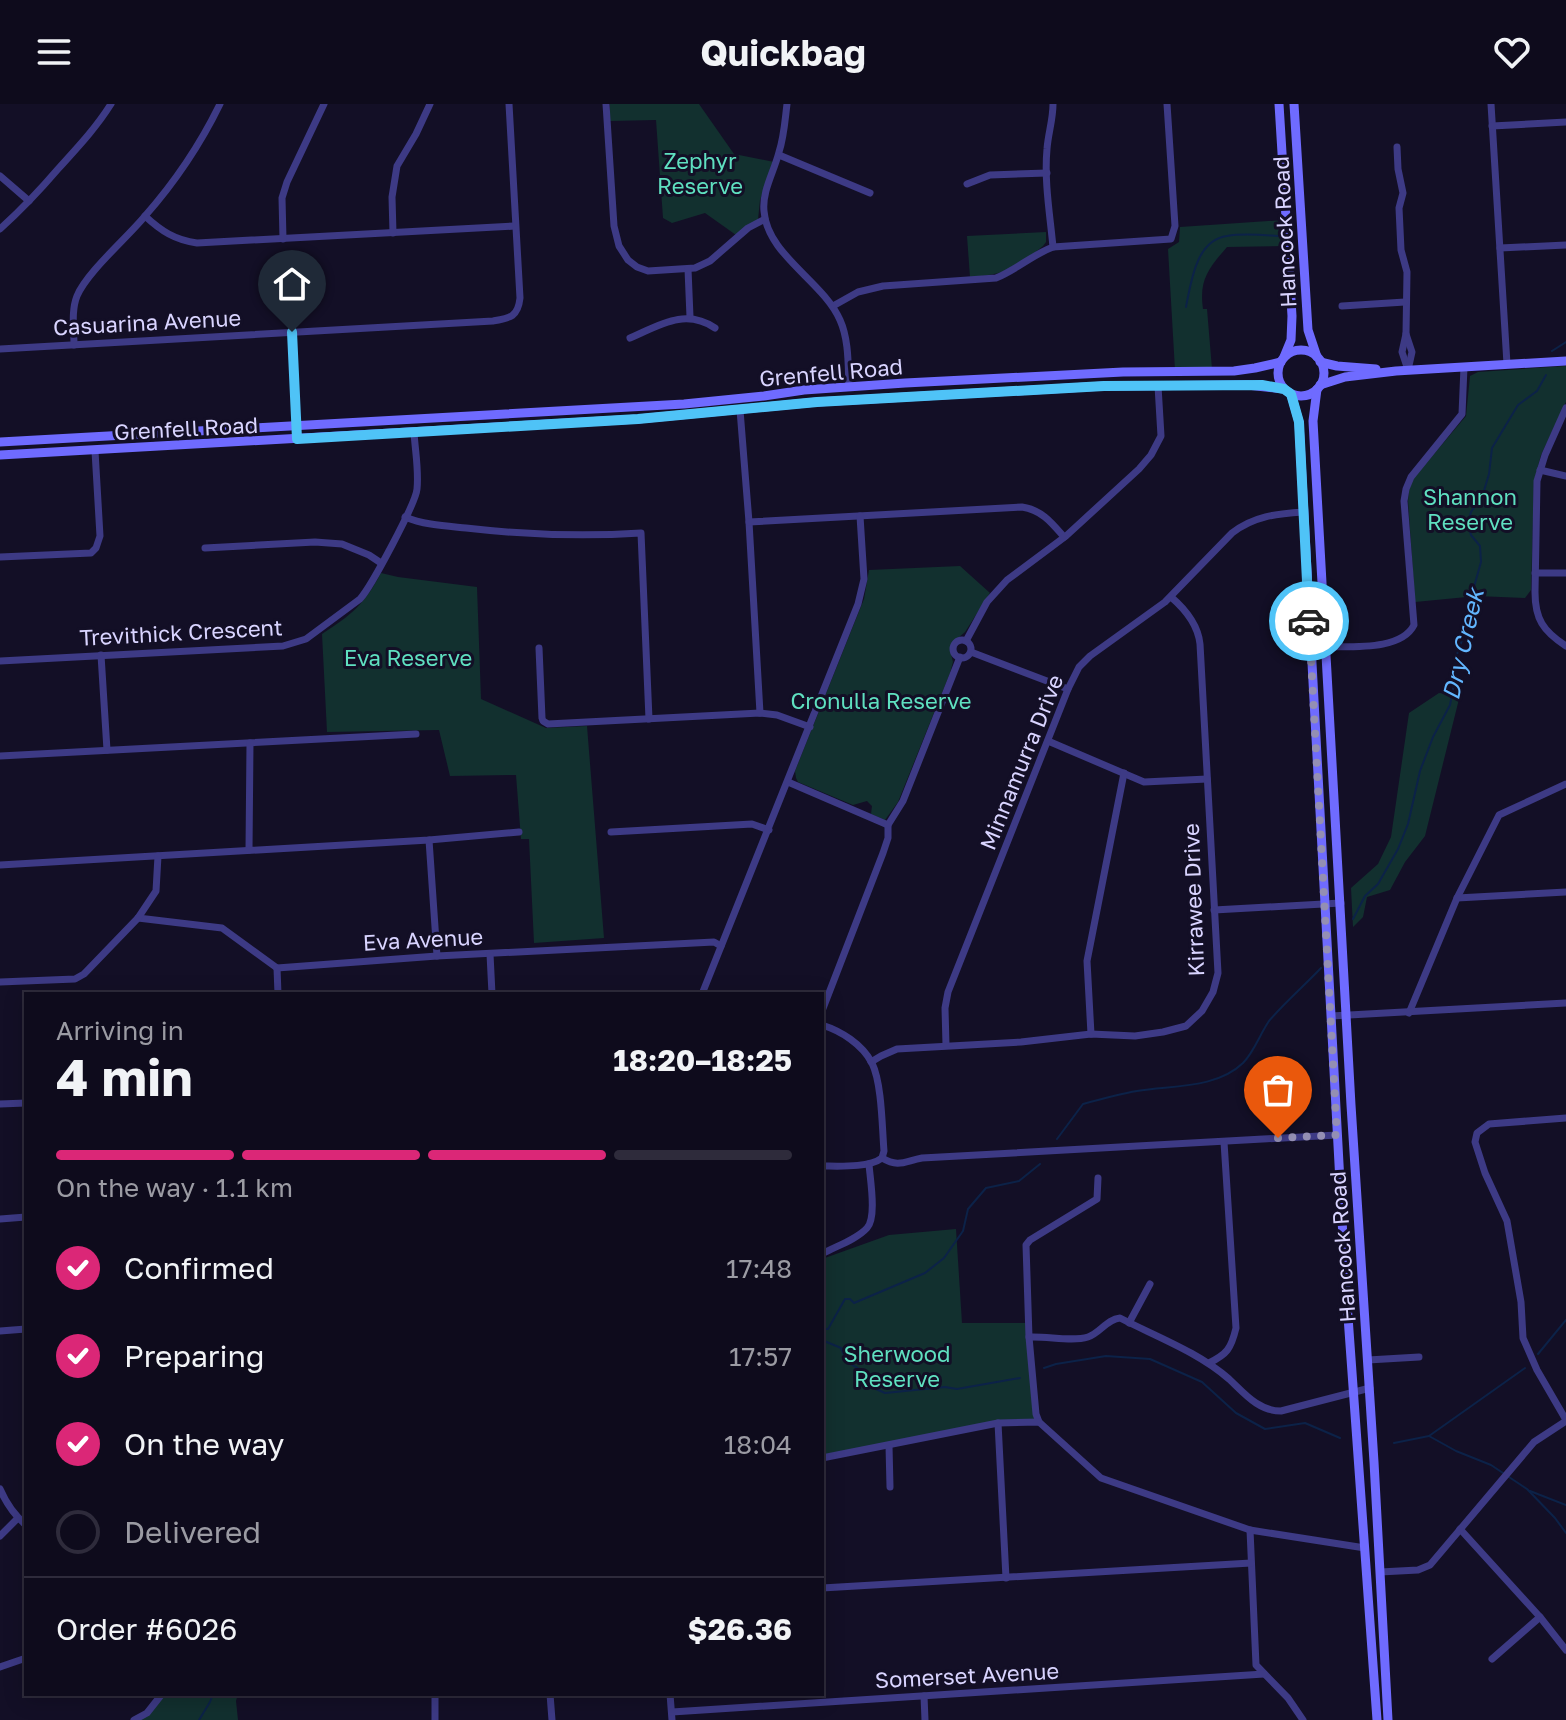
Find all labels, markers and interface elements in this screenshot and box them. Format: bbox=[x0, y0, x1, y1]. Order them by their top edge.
icon: menu bbox=[32, 30, 76, 74]
icon: heart bbox=[1490, 30, 1534, 74]
text: Quickbag bbox=[700, 31, 866, 74]
park label: Zephyr Reserve bbox=[657, 147, 743, 199]
street label: Hancock Road bbox=[1267, 156, 1301, 308]
pin bbox=[258, 250, 326, 332]
icon: home bbox=[270, 262, 314, 306]
street label: Casuarina Avenue bbox=[52, 304, 242, 340]
street label: Grenfell Road bbox=[758, 352, 904, 392]
street label: Grenfell Road bbox=[113, 411, 259, 445]
park label: Shannon Reserve bbox=[1423, 483, 1517, 535]
courier bbox=[1269, 581, 1349, 661]
water label: Dry Creek bbox=[1435, 583, 1490, 703]
icon: car bbox=[1287, 599, 1331, 643]
street label: Trevithick Crescent bbox=[79, 613, 283, 651]
park label: Eva Reserve bbox=[344, 644, 472, 671]
street label: Minnamurra Drive bbox=[974, 670, 1068, 854]
park label: Cronulla Reserve bbox=[790, 687, 972, 714]
street label: Kirrawee Drive bbox=[1177, 823, 1209, 977]
street label: Eva Avenue bbox=[362, 922, 484, 956]
text: Arriving in bbox=[56, 1015, 184, 1046]
text: 18:20–18:25 bbox=[613, 1042, 792, 1078]
text: 4 min bbox=[56, 1045, 193, 1107]
pin bbox=[1244, 1056, 1312, 1138]
icon: bag bbox=[1256, 1068, 1300, 1112]
street label: Hancock Road bbox=[1323, 1170, 1361, 1324]
text: On the way · 1.1 km bbox=[56, 1172, 293, 1203]
icon: check bbox=[56, 1246, 100, 1290]
text: Confirmed bbox=[124, 1250, 274, 1286]
text: 17:48 bbox=[726, 1253, 792, 1284]
icon: check bbox=[56, 1334, 100, 1378]
text: Preparing bbox=[124, 1338, 265, 1374]
park label: Sherwood Reserve bbox=[844, 1340, 950, 1392]
text: 17:57 bbox=[729, 1341, 792, 1372]
icon: check bbox=[56, 1422, 100, 1466]
text: On the way bbox=[124, 1426, 284, 1462]
text: 18:04 bbox=[724, 1429, 792, 1460]
text: Delivered bbox=[124, 1514, 261, 1550]
text: Order #6026 bbox=[56, 1611, 237, 1647]
text: $26.36 bbox=[688, 1611, 792, 1647]
street label: Somerset Avenue bbox=[874, 1657, 1060, 1693]

